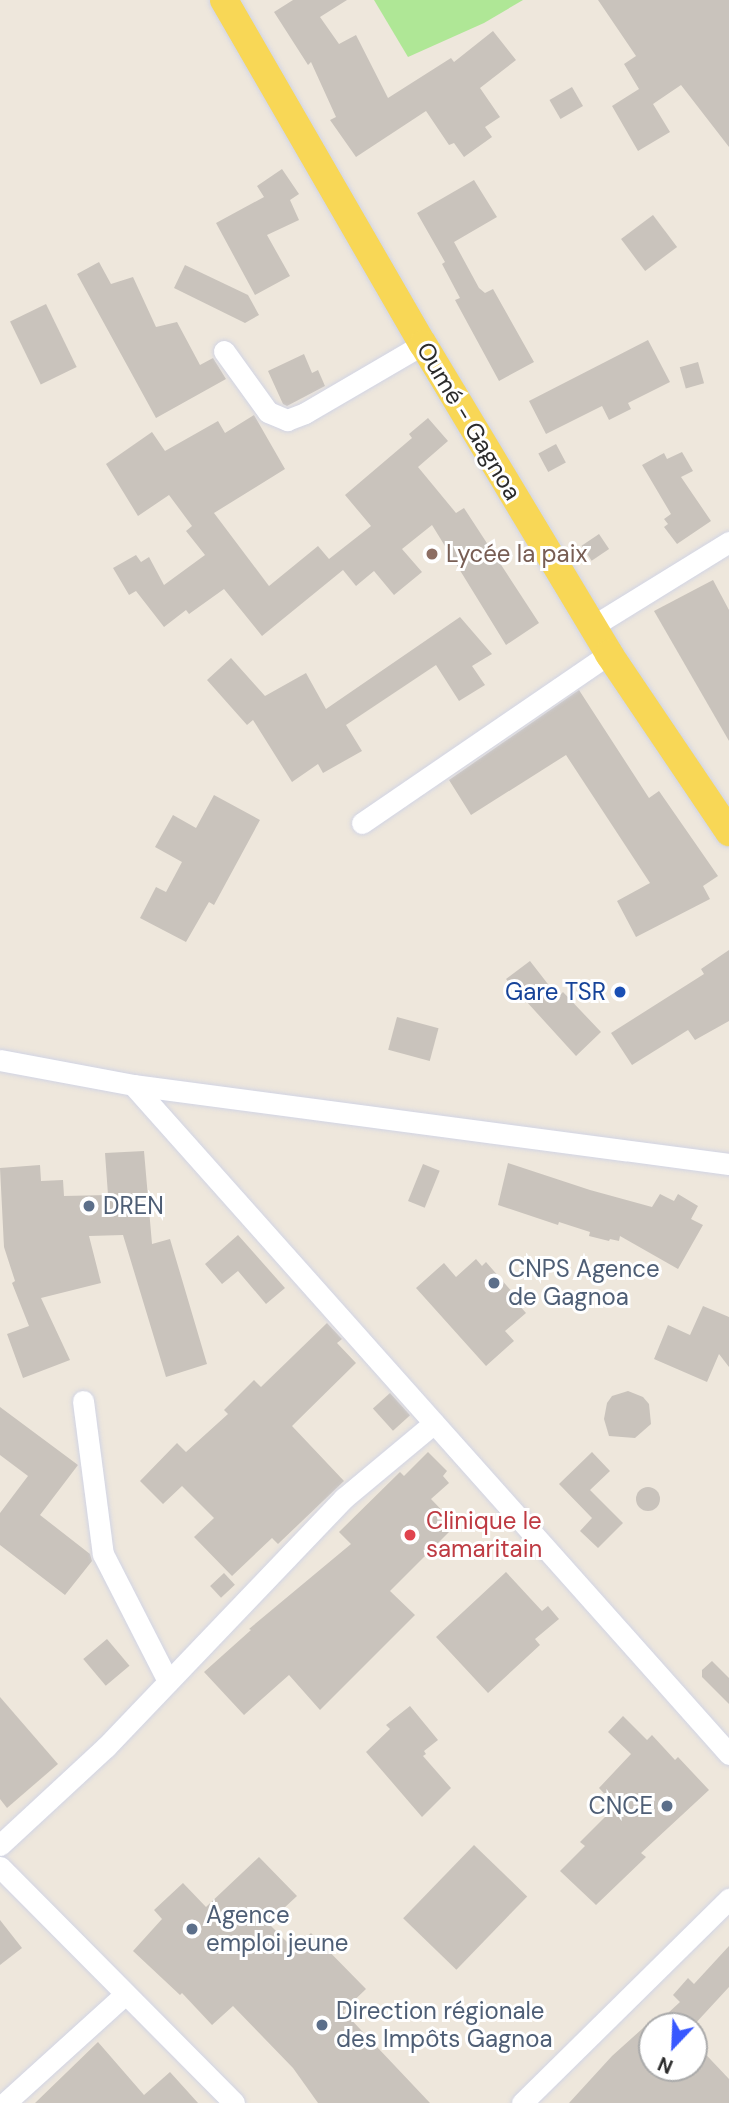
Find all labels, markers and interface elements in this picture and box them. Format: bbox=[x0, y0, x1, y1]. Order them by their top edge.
street label: Oumé - Gagnoa bbox=[411, 337, 527, 505]
place label: Lycée la paix bbox=[446, 540, 587, 568]
marker: Lycée la paix bbox=[424, 546, 440, 562]
place label: Gare TSR bbox=[505, 978, 606, 1006]
marker: Gare TSR bbox=[612, 984, 628, 1000]
place label: DREN bbox=[103, 1192, 164, 1220]
marker: DREN bbox=[81, 1198, 97, 1214]
place label: CNPS Agence de Gagnoa bbox=[508, 1255, 660, 1311]
marker: CNPS Agence de Gagnoa bbox=[486, 1275, 502, 1291]
place label: Clinique le samaritain bbox=[426, 1507, 542, 1563]
marker: Clinique le samaritain bbox=[400, 1525, 420, 1545]
place label: CNCE bbox=[588, 1792, 653, 1820]
marker: CNCE bbox=[659, 1798, 675, 1814]
place label: Agence emploi jeune bbox=[206, 1901, 348, 1957]
marker: Agence emploi jeune bbox=[184, 1921, 200, 1937]
place label: Direction régionale des Impôts Gagnoa bbox=[336, 1997, 552, 2053]
north arrow bbox=[638, 2012, 708, 2082]
marker: Direction régionale des Impôts Gagnoa bbox=[314, 2017, 330, 2033]
text: N bbox=[654, 2051, 677, 2079]

